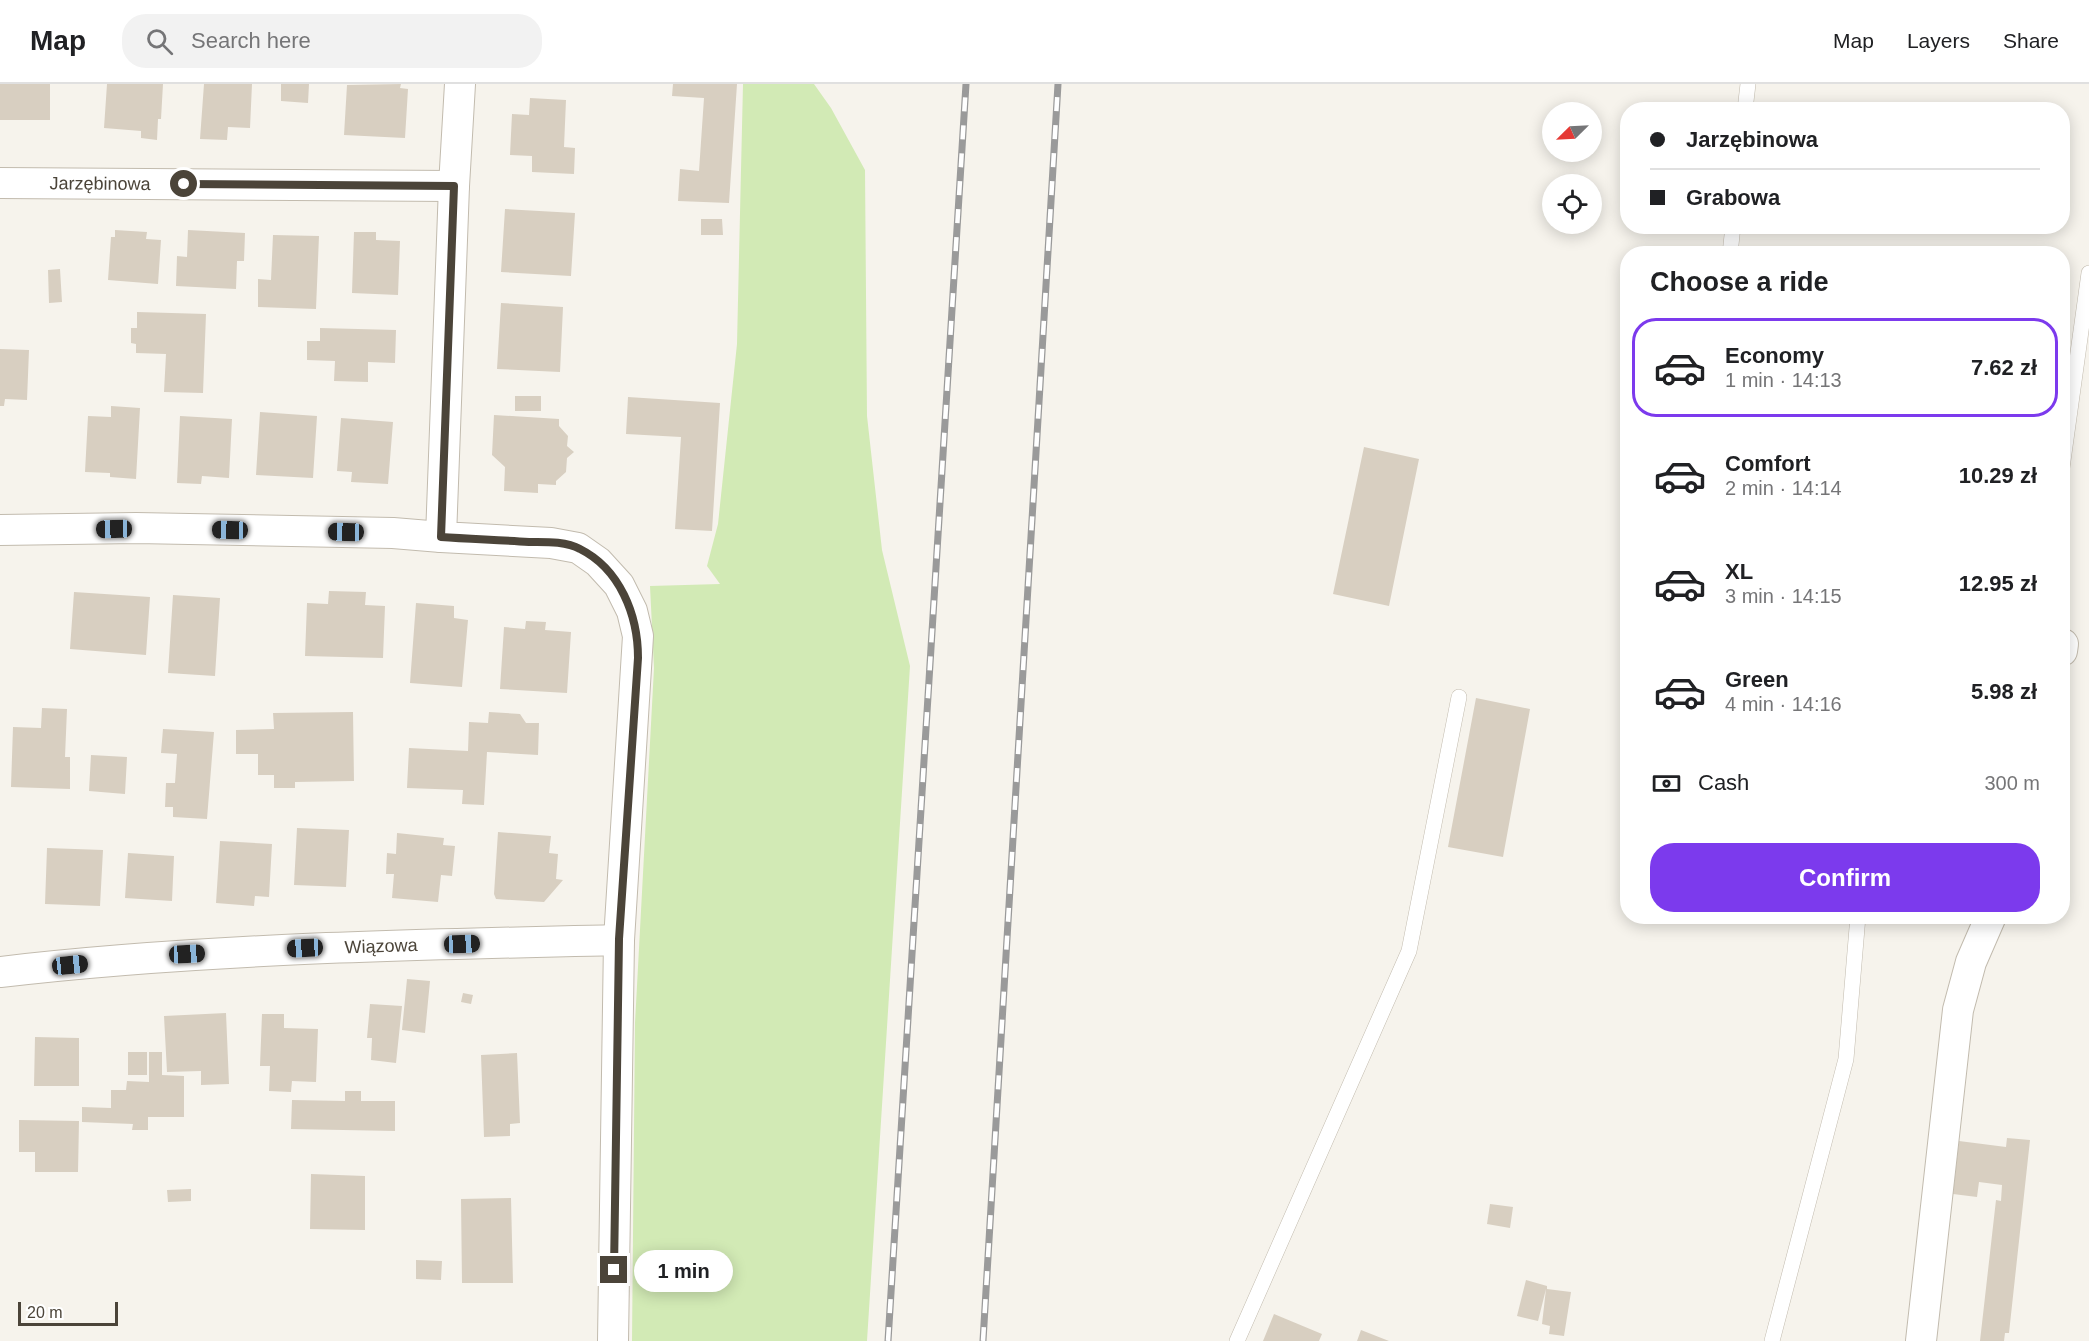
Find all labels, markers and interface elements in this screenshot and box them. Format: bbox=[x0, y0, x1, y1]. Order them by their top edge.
search box bbox=[122, 14, 542, 68]
text: Map bbox=[30, 25, 86, 56]
icon: search bbox=[143, 25, 176, 58]
text: Search here bbox=[191, 28, 311, 53]
text: Map bbox=[1833, 29, 1874, 52]
text: Layers bbox=[1907, 29, 1970, 52]
text: Share bbox=[2003, 29, 2059, 52]
north arrow bbox=[1542, 102, 1602, 162]
map controls bbox=[1542, 102, 1602, 234]
text: Jarzębinowa bbox=[1686, 127, 1818, 152]
route start bbox=[170, 170, 197, 197]
street label: Jarzębinowa bbox=[49, 173, 152, 194]
button: locate bbox=[1542, 174, 1602, 234]
text: Grabowa bbox=[1686, 185, 1780, 210]
text: Choose a ride bbox=[1650, 267, 1829, 297]
icon: car bbox=[1653, 341, 1707, 395]
text: Economy bbox=[1725, 343, 1824, 368]
text: 7.62 zł bbox=[1971, 355, 2037, 380]
text: 1 min · 14:13 bbox=[1725, 369, 1842, 391]
icon: car bbox=[1653, 449, 1707, 503]
text: Comfort bbox=[1725, 451, 1811, 476]
text: 10.29 zł bbox=[1959, 463, 2037, 488]
text: 2 min · 14:14 bbox=[1725, 477, 1842, 499]
car bbox=[96, 520, 132, 538]
car bbox=[212, 521, 248, 539]
car bbox=[328, 523, 364, 541]
icon: car bbox=[1653, 557, 1707, 611]
text: XL bbox=[1725, 559, 1753, 584]
text: 12.95 zł bbox=[1959, 571, 2037, 596]
text: 3 min · 14:15 bbox=[1725, 585, 1842, 607]
icon: car bbox=[1653, 665, 1707, 719]
text: Green bbox=[1725, 667, 1789, 692]
text: 5.98 zł bbox=[1971, 679, 2037, 704]
text: 4 min · 14:16 bbox=[1725, 693, 1842, 715]
icon: cash bbox=[1650, 767, 1683, 800]
text: Cash bbox=[1698, 770, 1749, 795]
text: 300 m bbox=[1984, 772, 2040, 794]
button: Confirm bbox=[1650, 843, 2040, 912]
car bbox=[444, 934, 480, 954]
street label: Wiązowa bbox=[344, 935, 419, 957]
car bbox=[287, 938, 323, 958]
car bbox=[169, 944, 205, 964]
car bbox=[51, 954, 89, 976]
callout: 1 min bbox=[635, 1249, 734, 1291]
route end bbox=[600, 1256, 627, 1283]
text: 1 min bbox=[657, 1260, 710, 1282]
scale bar bbox=[18, 1299, 118, 1326]
text: 20 m bbox=[27, 1304, 63, 1321]

